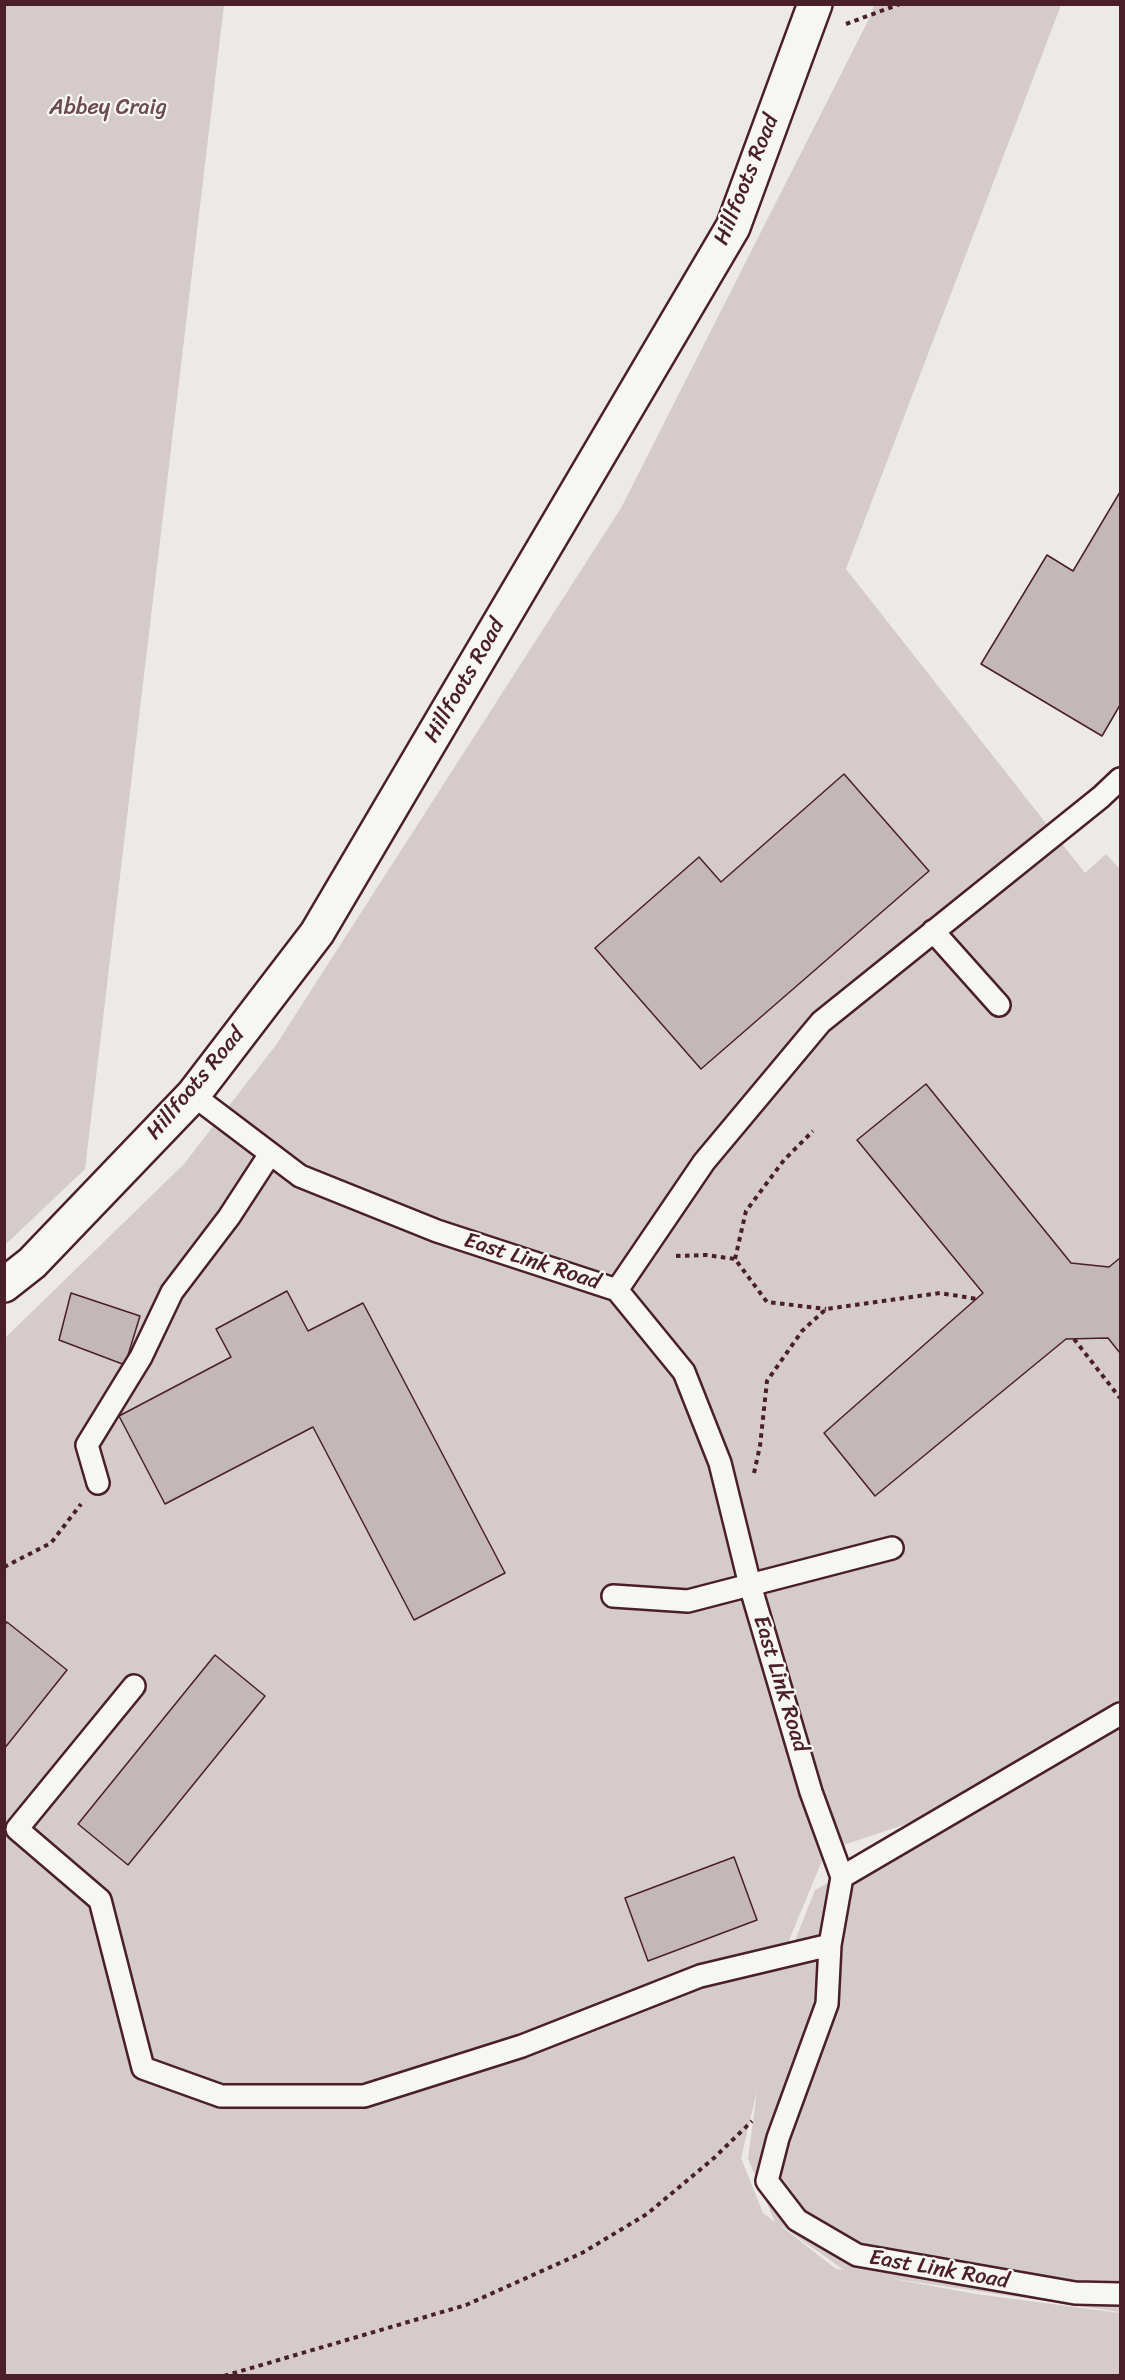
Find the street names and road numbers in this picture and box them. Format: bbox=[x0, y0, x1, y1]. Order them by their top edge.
street label: Hillfoots Road bbox=[709, 111, 785, 249]
street label: Hillfoots Road bbox=[419, 614, 511, 748]
street label: Hillfoots Road bbox=[141, 1022, 251, 1146]
street label: East Link Road bbox=[461, 1228, 603, 1296]
street label: East Link Road bbox=[747, 1613, 813, 1755]
street label: East Link Road bbox=[867, 2245, 1011, 2295]

